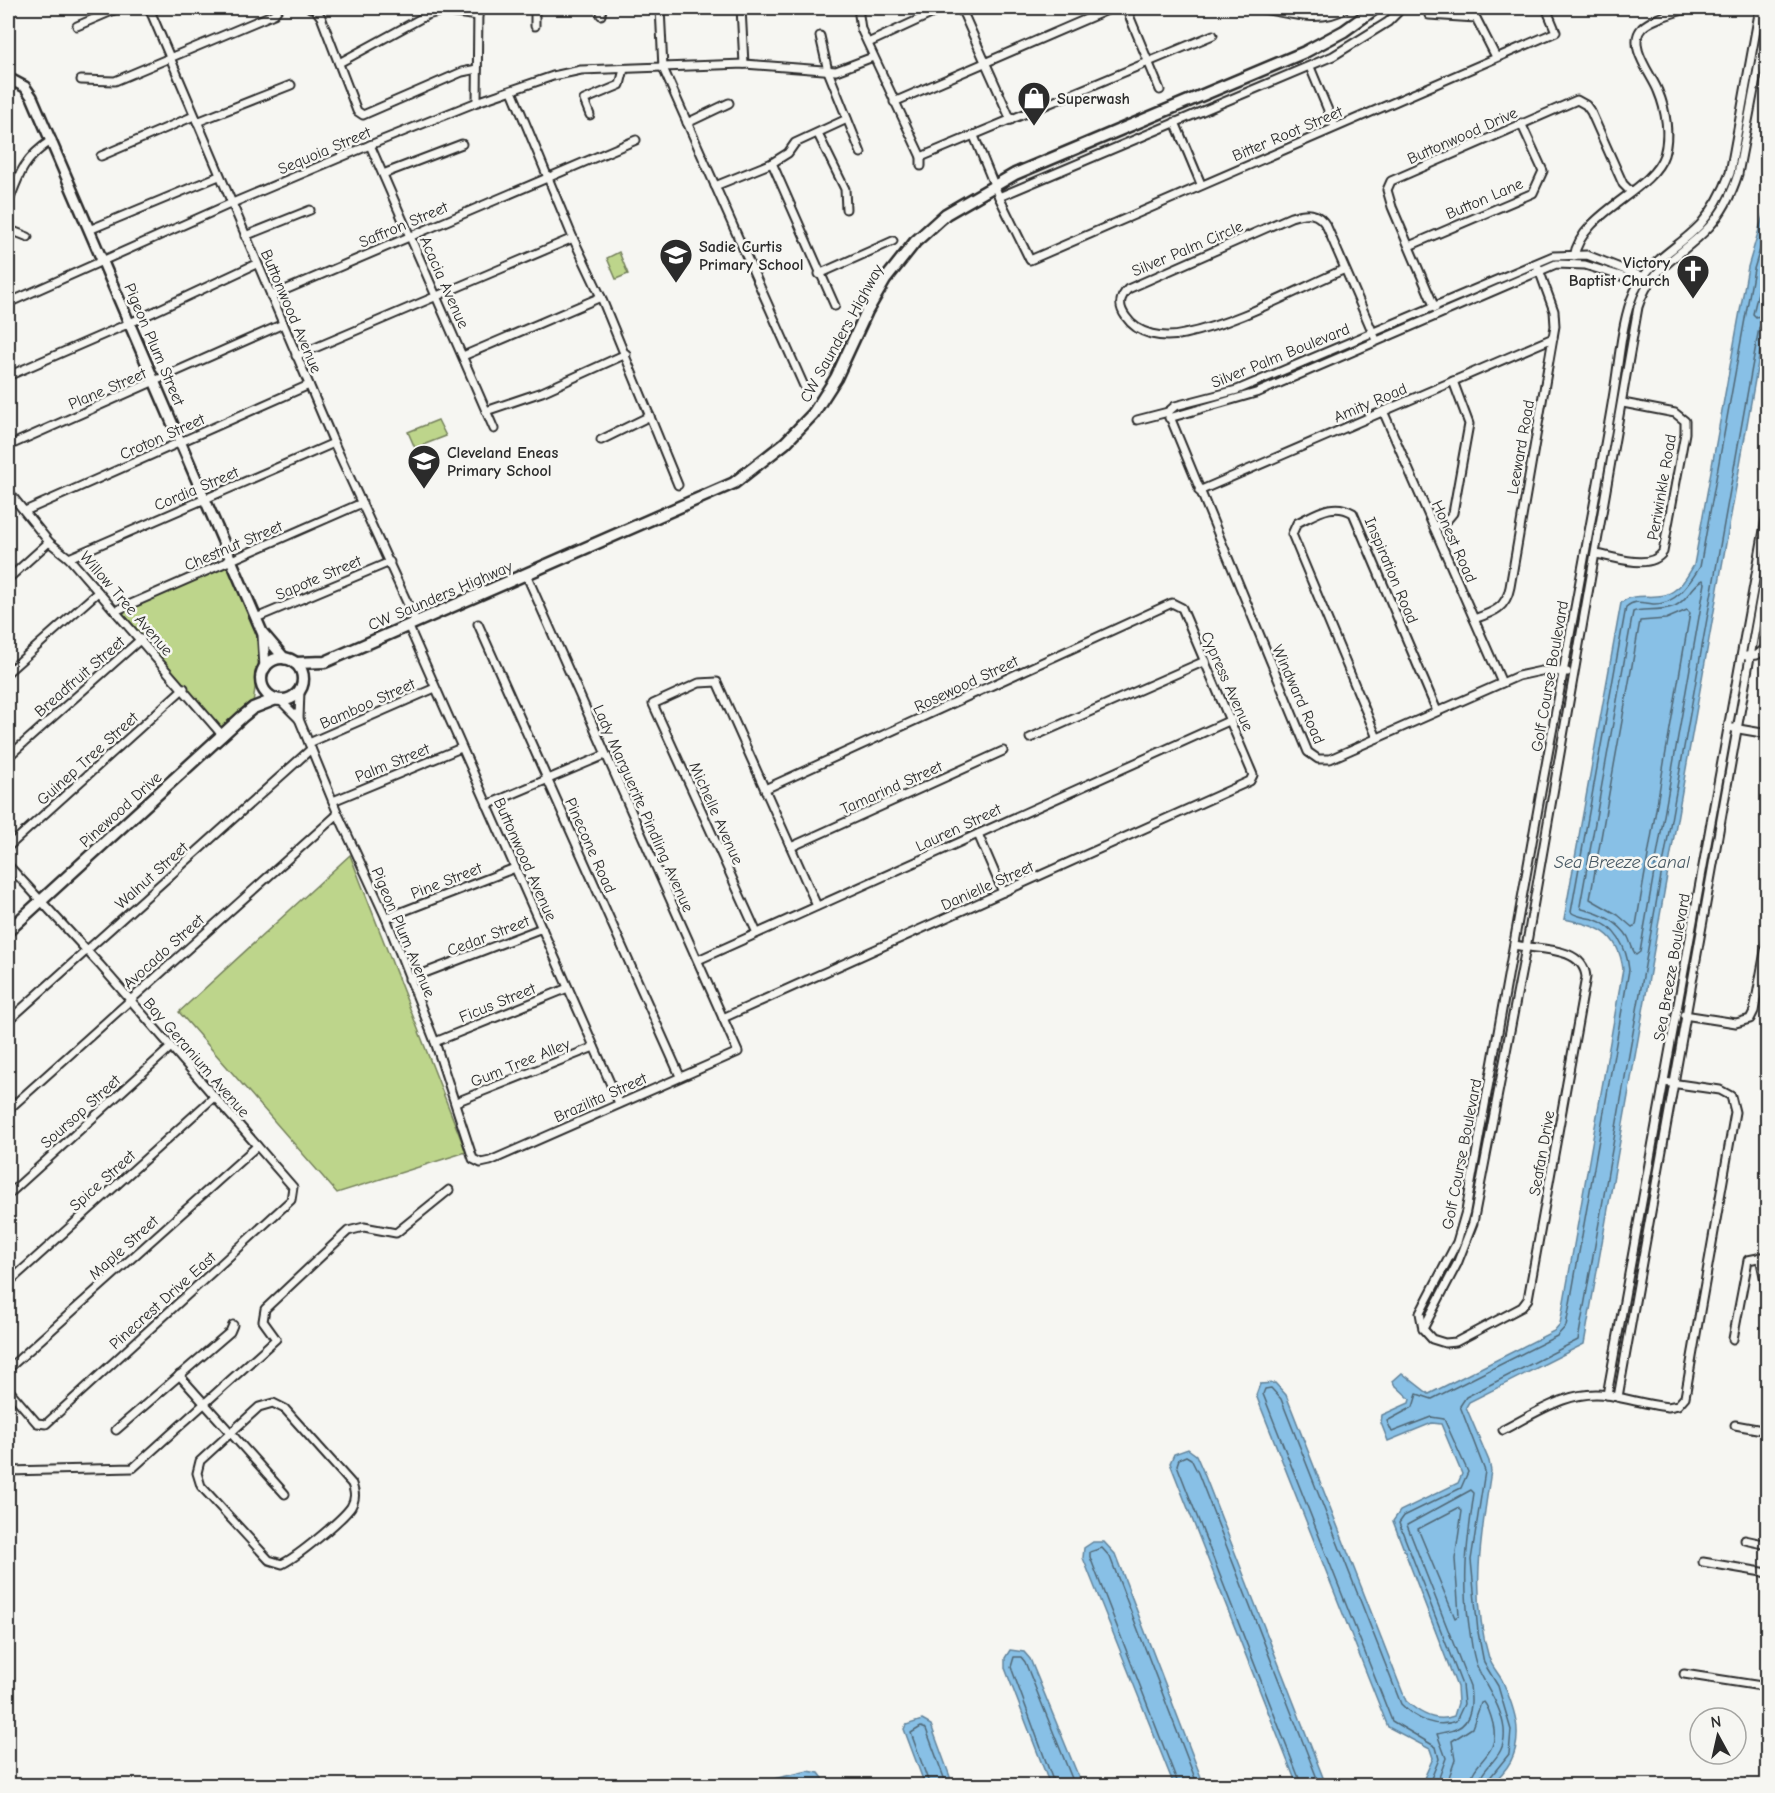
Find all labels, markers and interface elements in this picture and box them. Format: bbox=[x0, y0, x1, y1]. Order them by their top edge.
shop icon: Superwash bbox=[1016, 80, 1052, 127]
place label: Superwash bbox=[1057, 90, 1130, 108]
street label: Bitter Root Street bbox=[1230, 102, 1346, 165]
street label: Buttonwood Drive bbox=[1405, 104, 1520, 168]
street label: Sequoia Street bbox=[275, 123, 374, 179]
street label: Button Lane bbox=[1443, 175, 1526, 223]
street label: Saffron Street bbox=[356, 198, 451, 252]
street label: Silver Palm Circle bbox=[1129, 217, 1246, 280]
street label: Acacia Avenue bbox=[416, 234, 472, 331]
school or university icon: Sadie Curtis Primary School bbox=[658, 237, 694, 284]
place label: Sadie Curtis Primary School bbox=[699, 238, 804, 274]
street label: Buttonwood Avenue bbox=[257, 247, 325, 376]
church icon: Victory Baptist Church bbox=[1675, 253, 1711, 300]
place label: Victory Baptist Church bbox=[1569, 254, 1671, 290]
street label: CW Saunders Highway bbox=[796, 261, 888, 406]
street label: Pigeon Plum Street bbox=[120, 281, 188, 409]
street label: Silver Palm Boulevard bbox=[1209, 320, 1352, 392]
street label: Plane Street bbox=[66, 364, 149, 413]
street label: Amity Road bbox=[1331, 379, 1410, 426]
street label: Leeward Road bbox=[1504, 399, 1538, 496]
street label: Croton Street bbox=[117, 410, 208, 464]
street label: Periwinkle Road bbox=[1644, 433, 1680, 542]
school or university icon: Cleveland Eneas Primary School bbox=[406, 443, 442, 490]
place label: Cleveland Eneas Primary School bbox=[447, 444, 558, 480]
street label: Cordia Street bbox=[151, 463, 242, 515]
street label: Honest Road bbox=[1428, 498, 1480, 585]
street label: Inspiration Road bbox=[1361, 515, 1422, 626]
street label: Chestnut Street bbox=[182, 517, 285, 575]
street label: Willow Tree Avenue bbox=[76, 548, 176, 659]
street label: Sapote Street bbox=[273, 552, 364, 604]
street label: CW Saunders Highway bbox=[366, 557, 516, 634]
street label: Golf Course Boulevard bbox=[1528, 599, 1572, 753]
street label: Cypress Avenue bbox=[1197, 629, 1257, 734]
street label: Breadfruit Street bbox=[31, 633, 129, 721]
street label: Windward Road bbox=[1268, 642, 1328, 747]
street label: Rosewood Street bbox=[912, 652, 1022, 716]
street label: Bamboo Street bbox=[317, 675, 418, 733]
street label: Lady Marguerite Pindling Avenue bbox=[589, 702, 697, 915]
street label: Guinep Tree Street bbox=[33, 708, 142, 809]
street label: Palm Street bbox=[353, 740, 433, 786]
street label: Tamarind Street bbox=[838, 757, 945, 818]
street label: Michelle Avenue bbox=[685, 759, 747, 868]
street label: Pinewood Drive bbox=[76, 768, 165, 851]
street label: Buttonwood Avenue bbox=[490, 795, 560, 924]
street label: Pinecone Road bbox=[561, 795, 619, 896]
street label: Lauren Street bbox=[913, 800, 1005, 856]
street label: Walnut Street bbox=[112, 838, 192, 913]
water label: Sea Breeze Canal bbox=[1554, 852, 1691, 873]
street label: Danielle Street bbox=[938, 857, 1037, 914]
street label: Pine Street bbox=[408, 859, 485, 903]
street label: Pigeon Plum Avenue bbox=[368, 865, 439, 1000]
street label: Sea Breeze Boulevard bbox=[1650, 892, 1694, 1042]
street label: Avocado Street bbox=[120, 910, 208, 993]
street label: Cedar Street bbox=[445, 912, 532, 960]
street label: Ficus Street bbox=[457, 979, 539, 1026]
street label: Bay Geranium Avenue bbox=[139, 994, 253, 1121]
street label: Gum Tree Alley bbox=[468, 1035, 573, 1091]
street label: Brazilita Street bbox=[551, 1069, 650, 1126]
street label: Soursop Street bbox=[37, 1071, 124, 1152]
street label: Golf Course Boulevard bbox=[1439, 1077, 1485, 1231]
street label: Seafan Drive bbox=[1526, 1109, 1558, 1197]
street label: Spice Street bbox=[66, 1146, 140, 1215]
street label: Maple Street bbox=[85, 1212, 162, 1284]
street label: Pinecrest Drive East bbox=[106, 1248, 220, 1353]
north arrow bbox=[1688, 1706, 1748, 1766]
text: N bbox=[1710, 1712, 1722, 1732]

